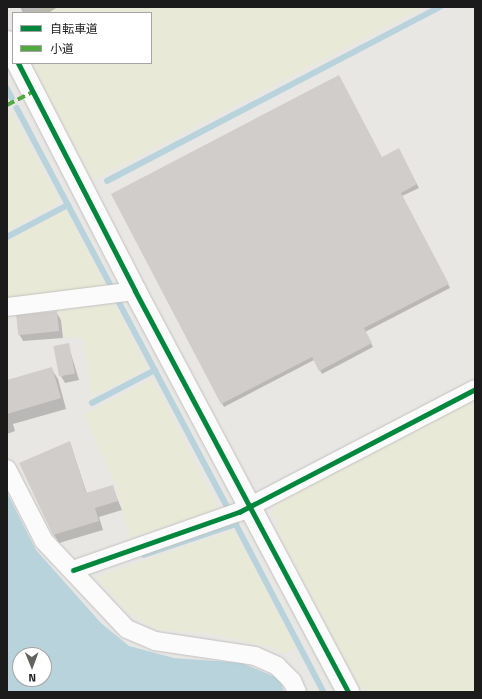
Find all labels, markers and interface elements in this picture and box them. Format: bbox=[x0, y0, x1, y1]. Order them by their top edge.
legend bbox=[12, 12, 152, 64]
text: 自転車道 bbox=[50, 19, 98, 38]
text: 小道 bbox=[50, 39, 74, 58]
north arrow bbox=[12, 647, 52, 687]
text: N bbox=[28, 670, 36, 686]

